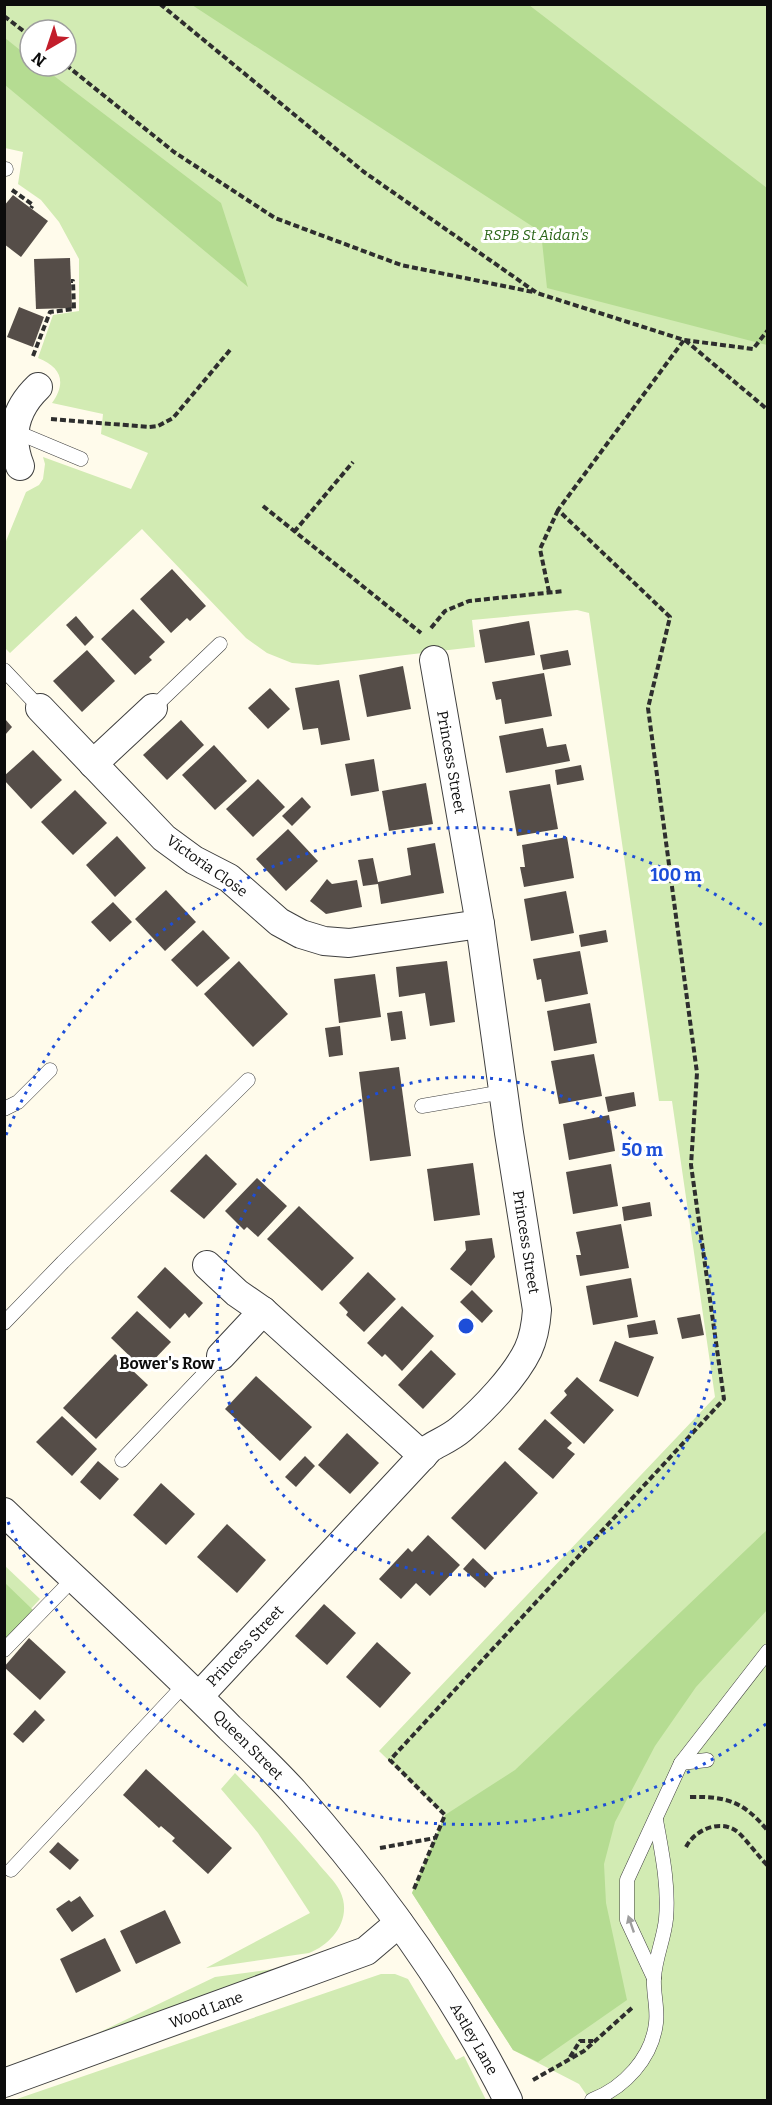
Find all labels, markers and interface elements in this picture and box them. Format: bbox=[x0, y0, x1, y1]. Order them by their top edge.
north arrow bbox=[18, 18, 78, 78]
text: N bbox=[28, 48, 50, 71]
park label: RSPB St Aidan's bbox=[483, 226, 589, 244]
street label: Princess Street bbox=[433, 709, 469, 816]
street label: Victoria Close bbox=[163, 831, 251, 901]
text: 100 m bbox=[650, 864, 702, 886]
text: 50 m bbox=[621, 1139, 663, 1161]
street label: Princess Street bbox=[509, 1189, 543, 1296]
centre of rings bbox=[456, 1316, 476, 1336]
district label: Bower's Row bbox=[119, 1354, 215, 1373]
street label: Princess Street bbox=[203, 1601, 288, 1690]
street label: Queen Street bbox=[209, 1706, 287, 1784]
one-way arrow bbox=[625, 1915, 635, 1933]
street label: Wood Lane bbox=[167, 1988, 245, 2032]
street label: Astley Lane bbox=[446, 2000, 502, 2078]

